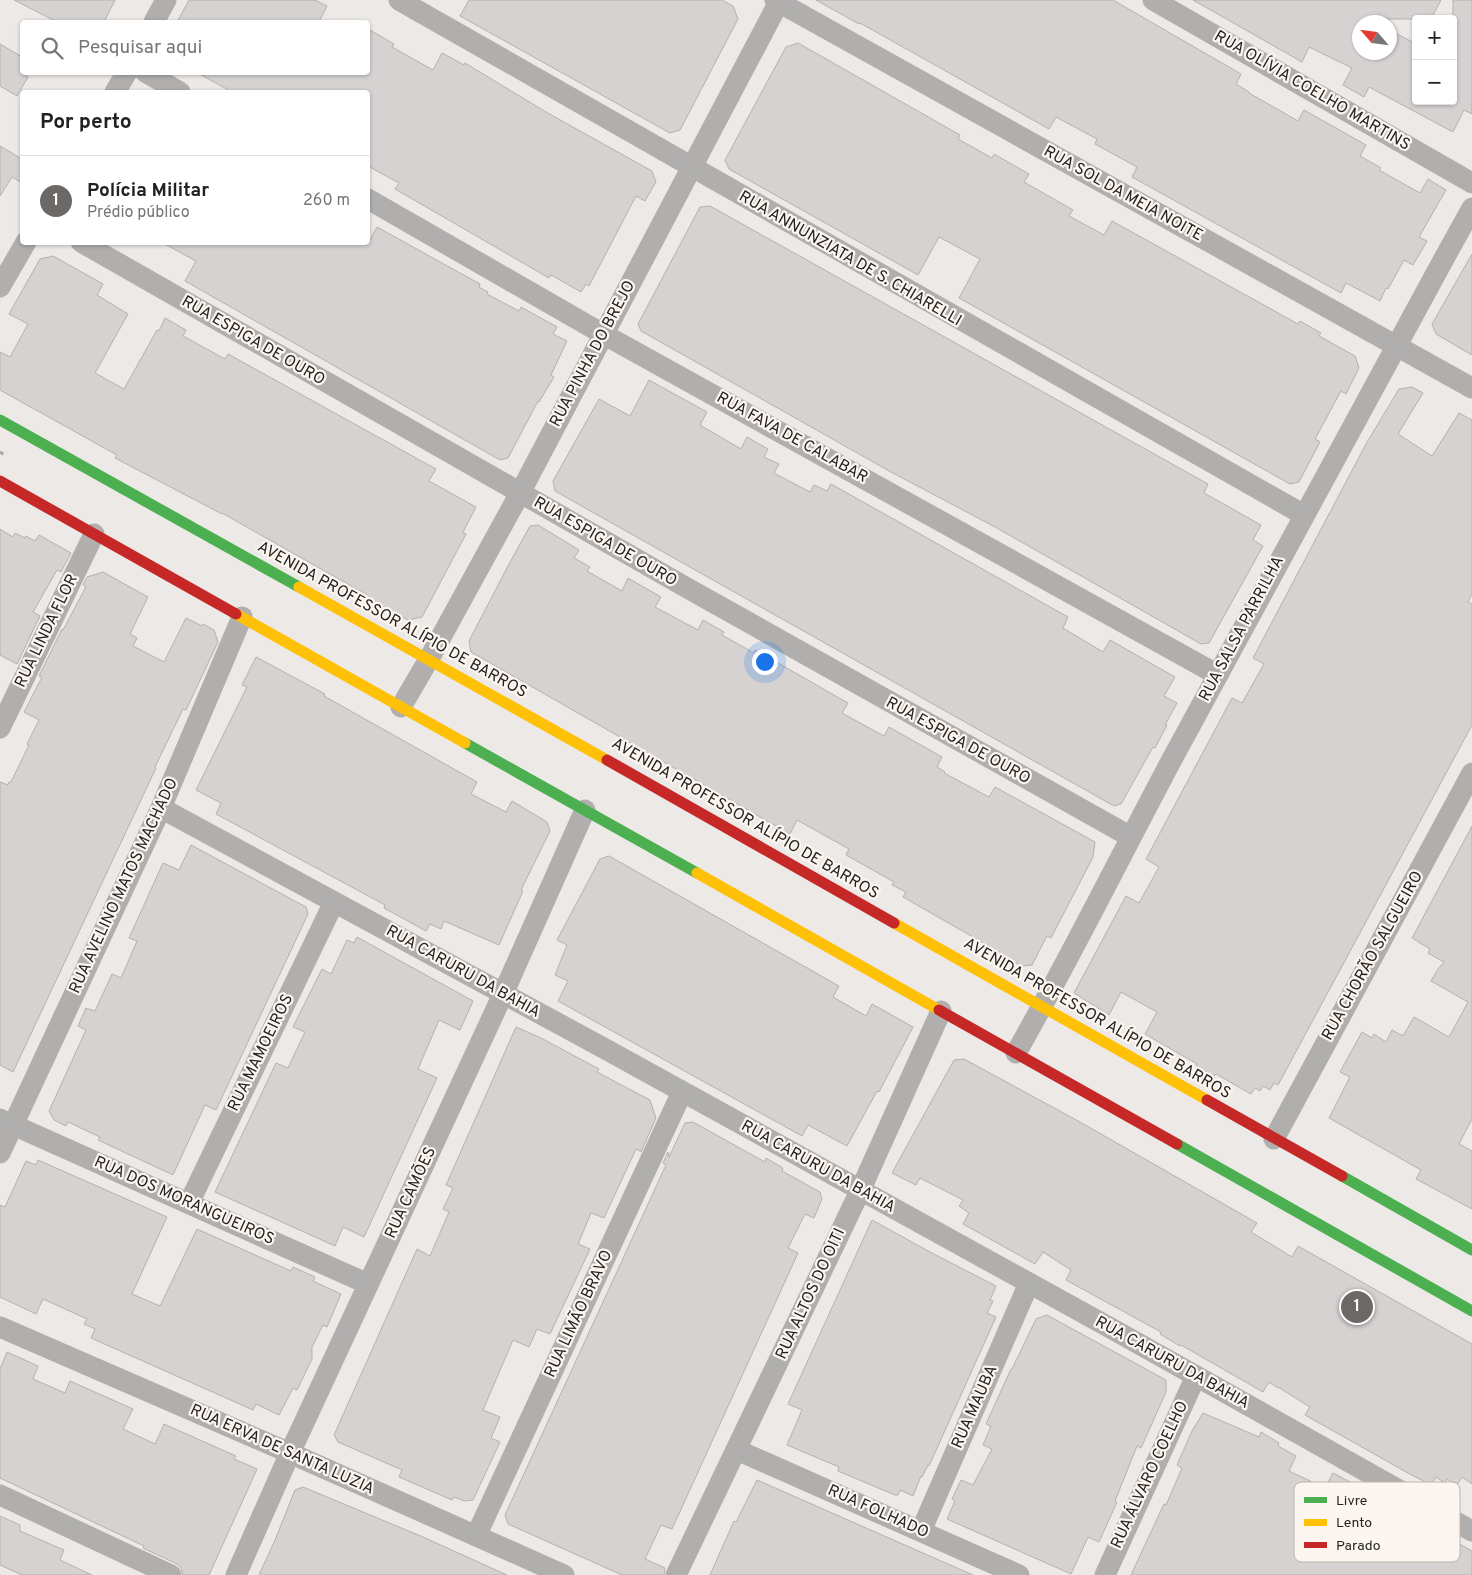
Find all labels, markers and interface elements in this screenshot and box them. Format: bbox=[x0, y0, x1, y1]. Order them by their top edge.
north arrow bbox=[1352, 15, 1397, 60]
map controls bbox=[1412, 15, 1457, 105]
button: + bbox=[1412, 15, 1457, 60]
search box bbox=[20, 20, 370, 75]
street label: RUA OLÍVIA COELHO MARTINS bbox=[1210, 25, 1415, 155]
icon: search bbox=[38, 34, 66, 62]
text: Pesquisar aqui bbox=[78, 36, 202, 60]
button: − bbox=[1412, 60, 1457, 105]
text: Por perto bbox=[40, 109, 132, 136]
street label: RUA SOL DA MEIA NOITE bbox=[1040, 142, 1206, 246]
text: Polícia Militar bbox=[87, 179, 209, 203]
street label: RUA ANNUNZIATA DE S. CHIARELLI bbox=[735, 187, 965, 331]
text: 1 bbox=[53, 191, 59, 211]
text: 260 m bbox=[303, 191, 350, 211]
text: Prédio público bbox=[87, 203, 190, 223]
street label: RUA PINHA DO BREJO bbox=[546, 277, 640, 431]
street label: RUA ESPIGA DE OURO bbox=[178, 292, 328, 390]
street label: RUA FAVA DE CALABAR bbox=[713, 388, 871, 488]
street label: RUA ESPIGA DE OURO bbox=[530, 493, 680, 591]
street label: AVENIDA PROFESSOR ALÍPIO DE BARROS bbox=[254, 535, 531, 703]
street label: RUA SALSA PARRILHA bbox=[1195, 553, 1289, 705]
street label: RUA LINDA FLOR bbox=[11, 571, 83, 691]
your location bbox=[752, 649, 778, 675]
street label: RUA ESPIGA DE OURO bbox=[882, 693, 1034, 789]
street label: AVENIDA PROFESSOR ALÍPIO DE BARROS bbox=[608, 732, 883, 904]
street label: RUA AVELINO MATOS MACHADO bbox=[65, 775, 183, 997]
street label: RUA CHORÃO SALGUEIRO bbox=[1315, 866, 1428, 1044]
street label: RUA CARURU DA BAHIA bbox=[382, 921, 544, 1023]
street label: AVENIDA PROFESSOR ALÍPIO DE BARROS bbox=[960, 932, 1235, 1104]
street label: RUA MAMOEIROS bbox=[224, 991, 298, 1115]
street label: RUA CARURU DA BAHIA bbox=[737, 1116, 899, 1218]
street label: RUA CAMÕES bbox=[378, 1143, 441, 1242]
street label: RUA DOS MORANGUEIROS bbox=[91, 1152, 277, 1250]
street label: RUA ALTOS DO OITI bbox=[772, 1225, 850, 1363]
street label: RUA LIMÃO BRAVO bbox=[538, 1246, 617, 1381]
pin: 1 bbox=[1341, 1288, 1373, 1326]
street label: RUA CARURU DA BAHIA bbox=[1091, 1312, 1253, 1414]
street label: RUA MAUBA bbox=[948, 1362, 1002, 1452]
street label: RUA ÁLVARO COELHO bbox=[1105, 1397, 1193, 1552]
street label: RUA ERVA DE SANTA LUZIA bbox=[187, 1400, 377, 1500]
street label: RUA FOLHADO bbox=[824, 1481, 932, 1543]
legend bbox=[1294, 1482, 1460, 1562]
text: Livre bbox=[1336, 1493, 1367, 1510]
text: Lento bbox=[1336, 1515, 1372, 1532]
text: Parado bbox=[1336, 1538, 1381, 1555]

